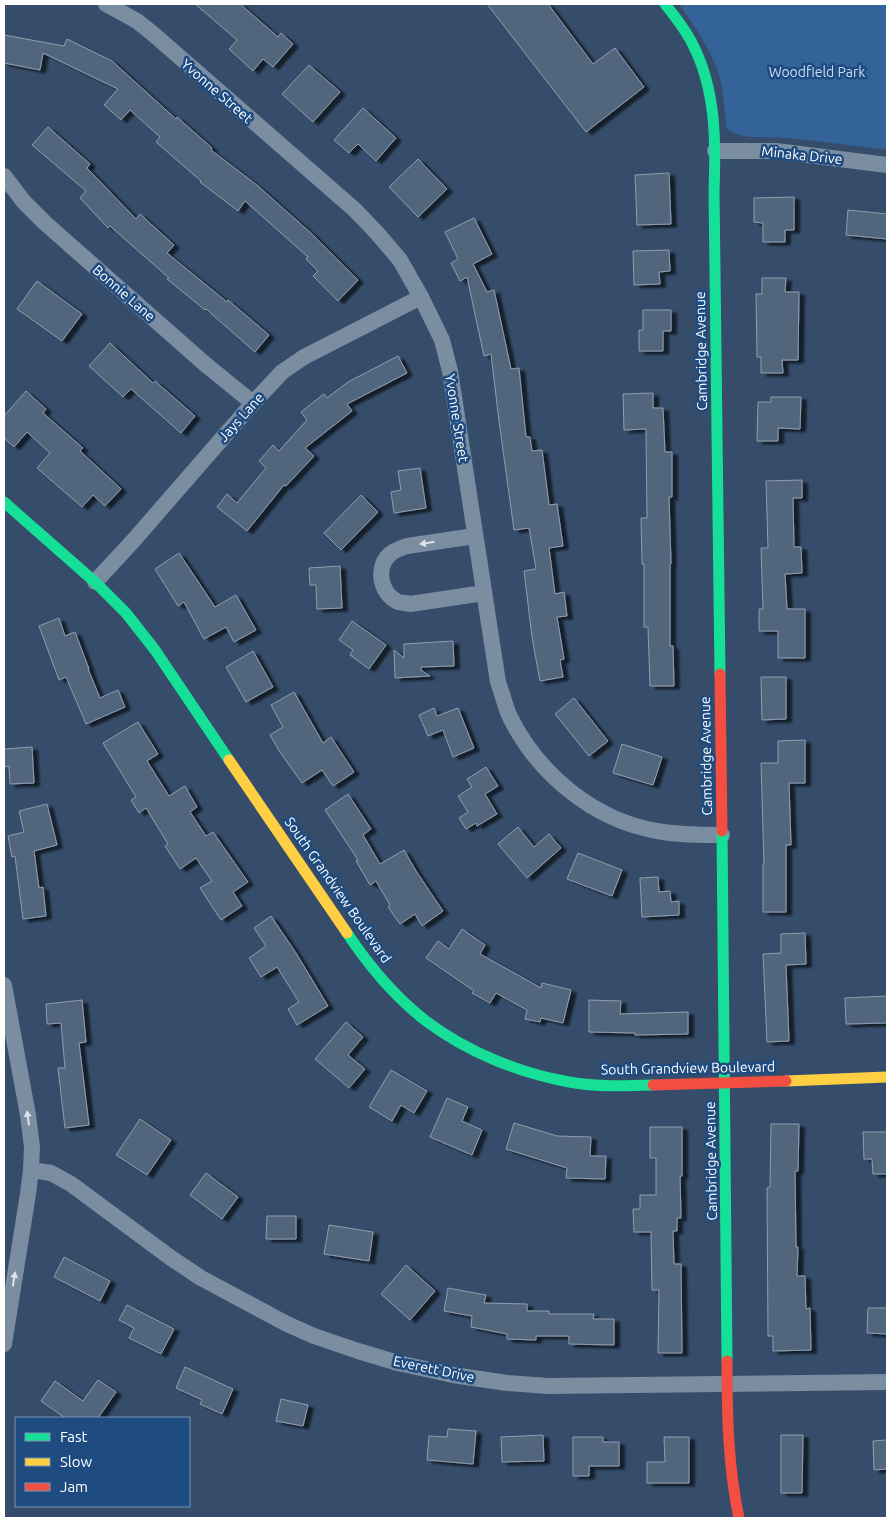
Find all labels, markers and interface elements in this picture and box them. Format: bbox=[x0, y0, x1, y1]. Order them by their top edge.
street label: Yvonne Street bbox=[178, 56, 256, 127]
park label: Woodfield Park bbox=[769, 64, 865, 80]
street label: Minaka Drive bbox=[761, 143, 843, 167]
street label: Bonnie Lane bbox=[90, 262, 158, 324]
street label: Cambridge Avenue bbox=[692, 291, 710, 411]
street label: Yvonne Street bbox=[442, 373, 472, 464]
street label: Jays Lane bbox=[215, 389, 267, 445]
one-way arrow bbox=[419, 539, 435, 547]
street label: Cambridge Avenue bbox=[697, 696, 715, 816]
street label: South Grandview Boulevard bbox=[281, 814, 395, 966]
street label: South Grandview Boulevard bbox=[601, 1058, 775, 1078]
street label: Cambridge Avenue bbox=[702, 1101, 720, 1221]
one-way arrow bbox=[24, 1110, 32, 1126]
one-way arrow bbox=[11, 1271, 19, 1287]
street label: Everett Drive bbox=[392, 1353, 476, 1385]
legend bbox=[15, 1417, 190, 1507]
text: Fast bbox=[60, 1428, 88, 1445]
text: Slow bbox=[60, 1453, 93, 1470]
text: Jam bbox=[60, 1478, 88, 1495]

